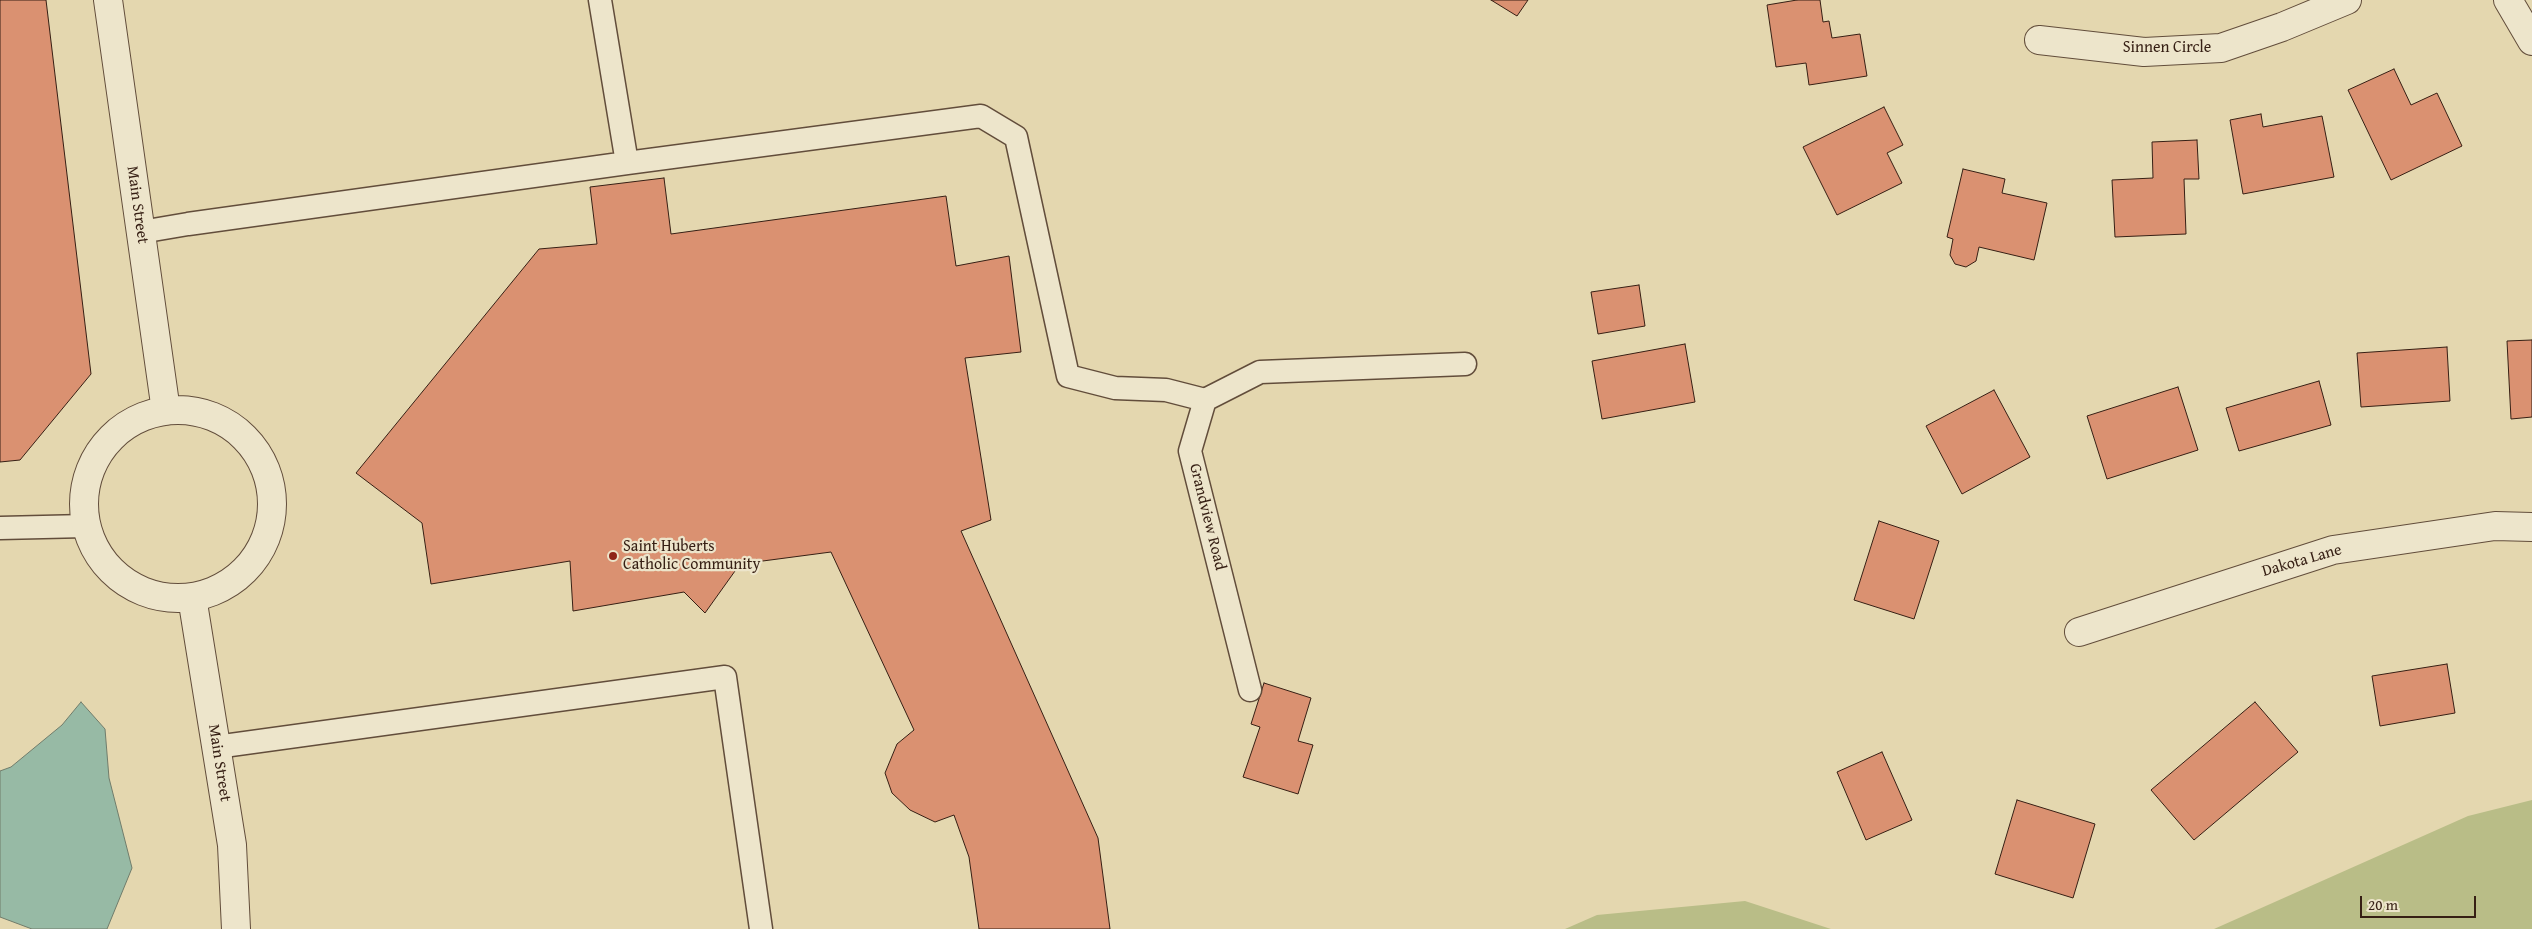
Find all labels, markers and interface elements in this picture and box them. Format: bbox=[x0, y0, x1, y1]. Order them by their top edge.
street label: Sinnen Circle bbox=[2123, 38, 2211, 58]
street label: Main Street bbox=[122, 165, 152, 245]
street label: Grandview Road bbox=[1184, 462, 1230, 572]
place label: Saint Huberts Catholic Community bbox=[623, 537, 760, 575]
street label: Dakota Lane bbox=[2260, 540, 2344, 582]
marker: Saint Huberts Catholic Community bbox=[607, 550, 619, 562]
street label: Main Street bbox=[203, 723, 235, 803]
scale bar bbox=[2362, 886, 2478, 918]
text: 20 m bbox=[2368, 894, 2398, 915]

